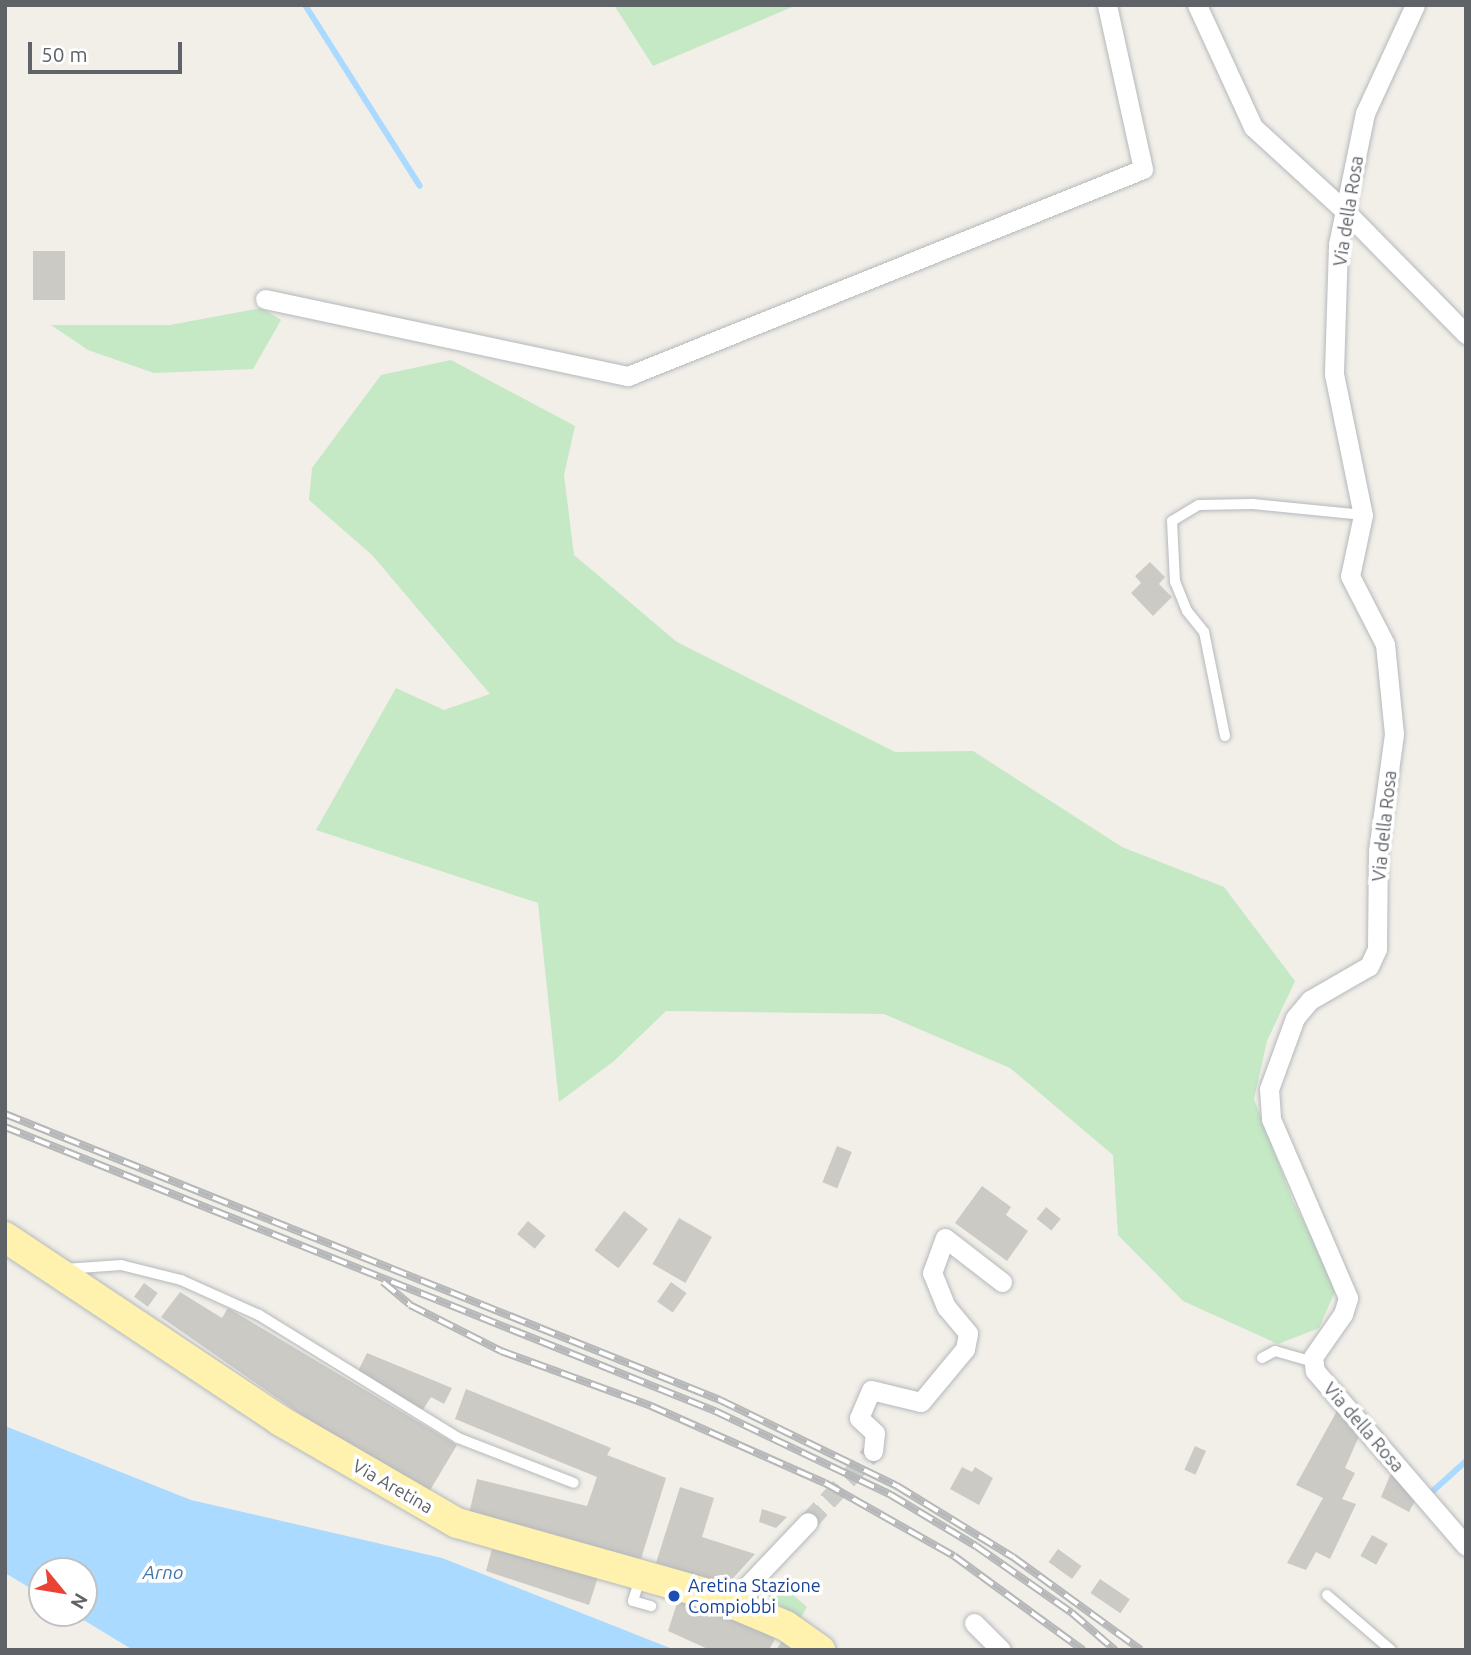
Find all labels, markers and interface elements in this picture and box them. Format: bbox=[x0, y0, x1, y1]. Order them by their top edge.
scale bar bbox=[32, 28, 186, 72]
text: 50 m bbox=[41, 42, 88, 66]
street label: Via della Rosa bbox=[1329, 154, 1367, 268]
street label: Via della Rosa bbox=[1367, 769, 1401, 883]
street label: Via della Rosa bbox=[1319, 1378, 1409, 1476]
street label: Via Aretina bbox=[349, 1454, 437, 1518]
north arrow bbox=[28, 1557, 98, 1627]
water label: Arno bbox=[143, 1562, 183, 1584]
place label: Aretina Stazione Compiobbi bbox=[688, 1575, 821, 1618]
marker: Aretina Stazione Compiobbi bbox=[666, 1588, 682, 1604]
text: N bbox=[66, 1590, 93, 1613]

